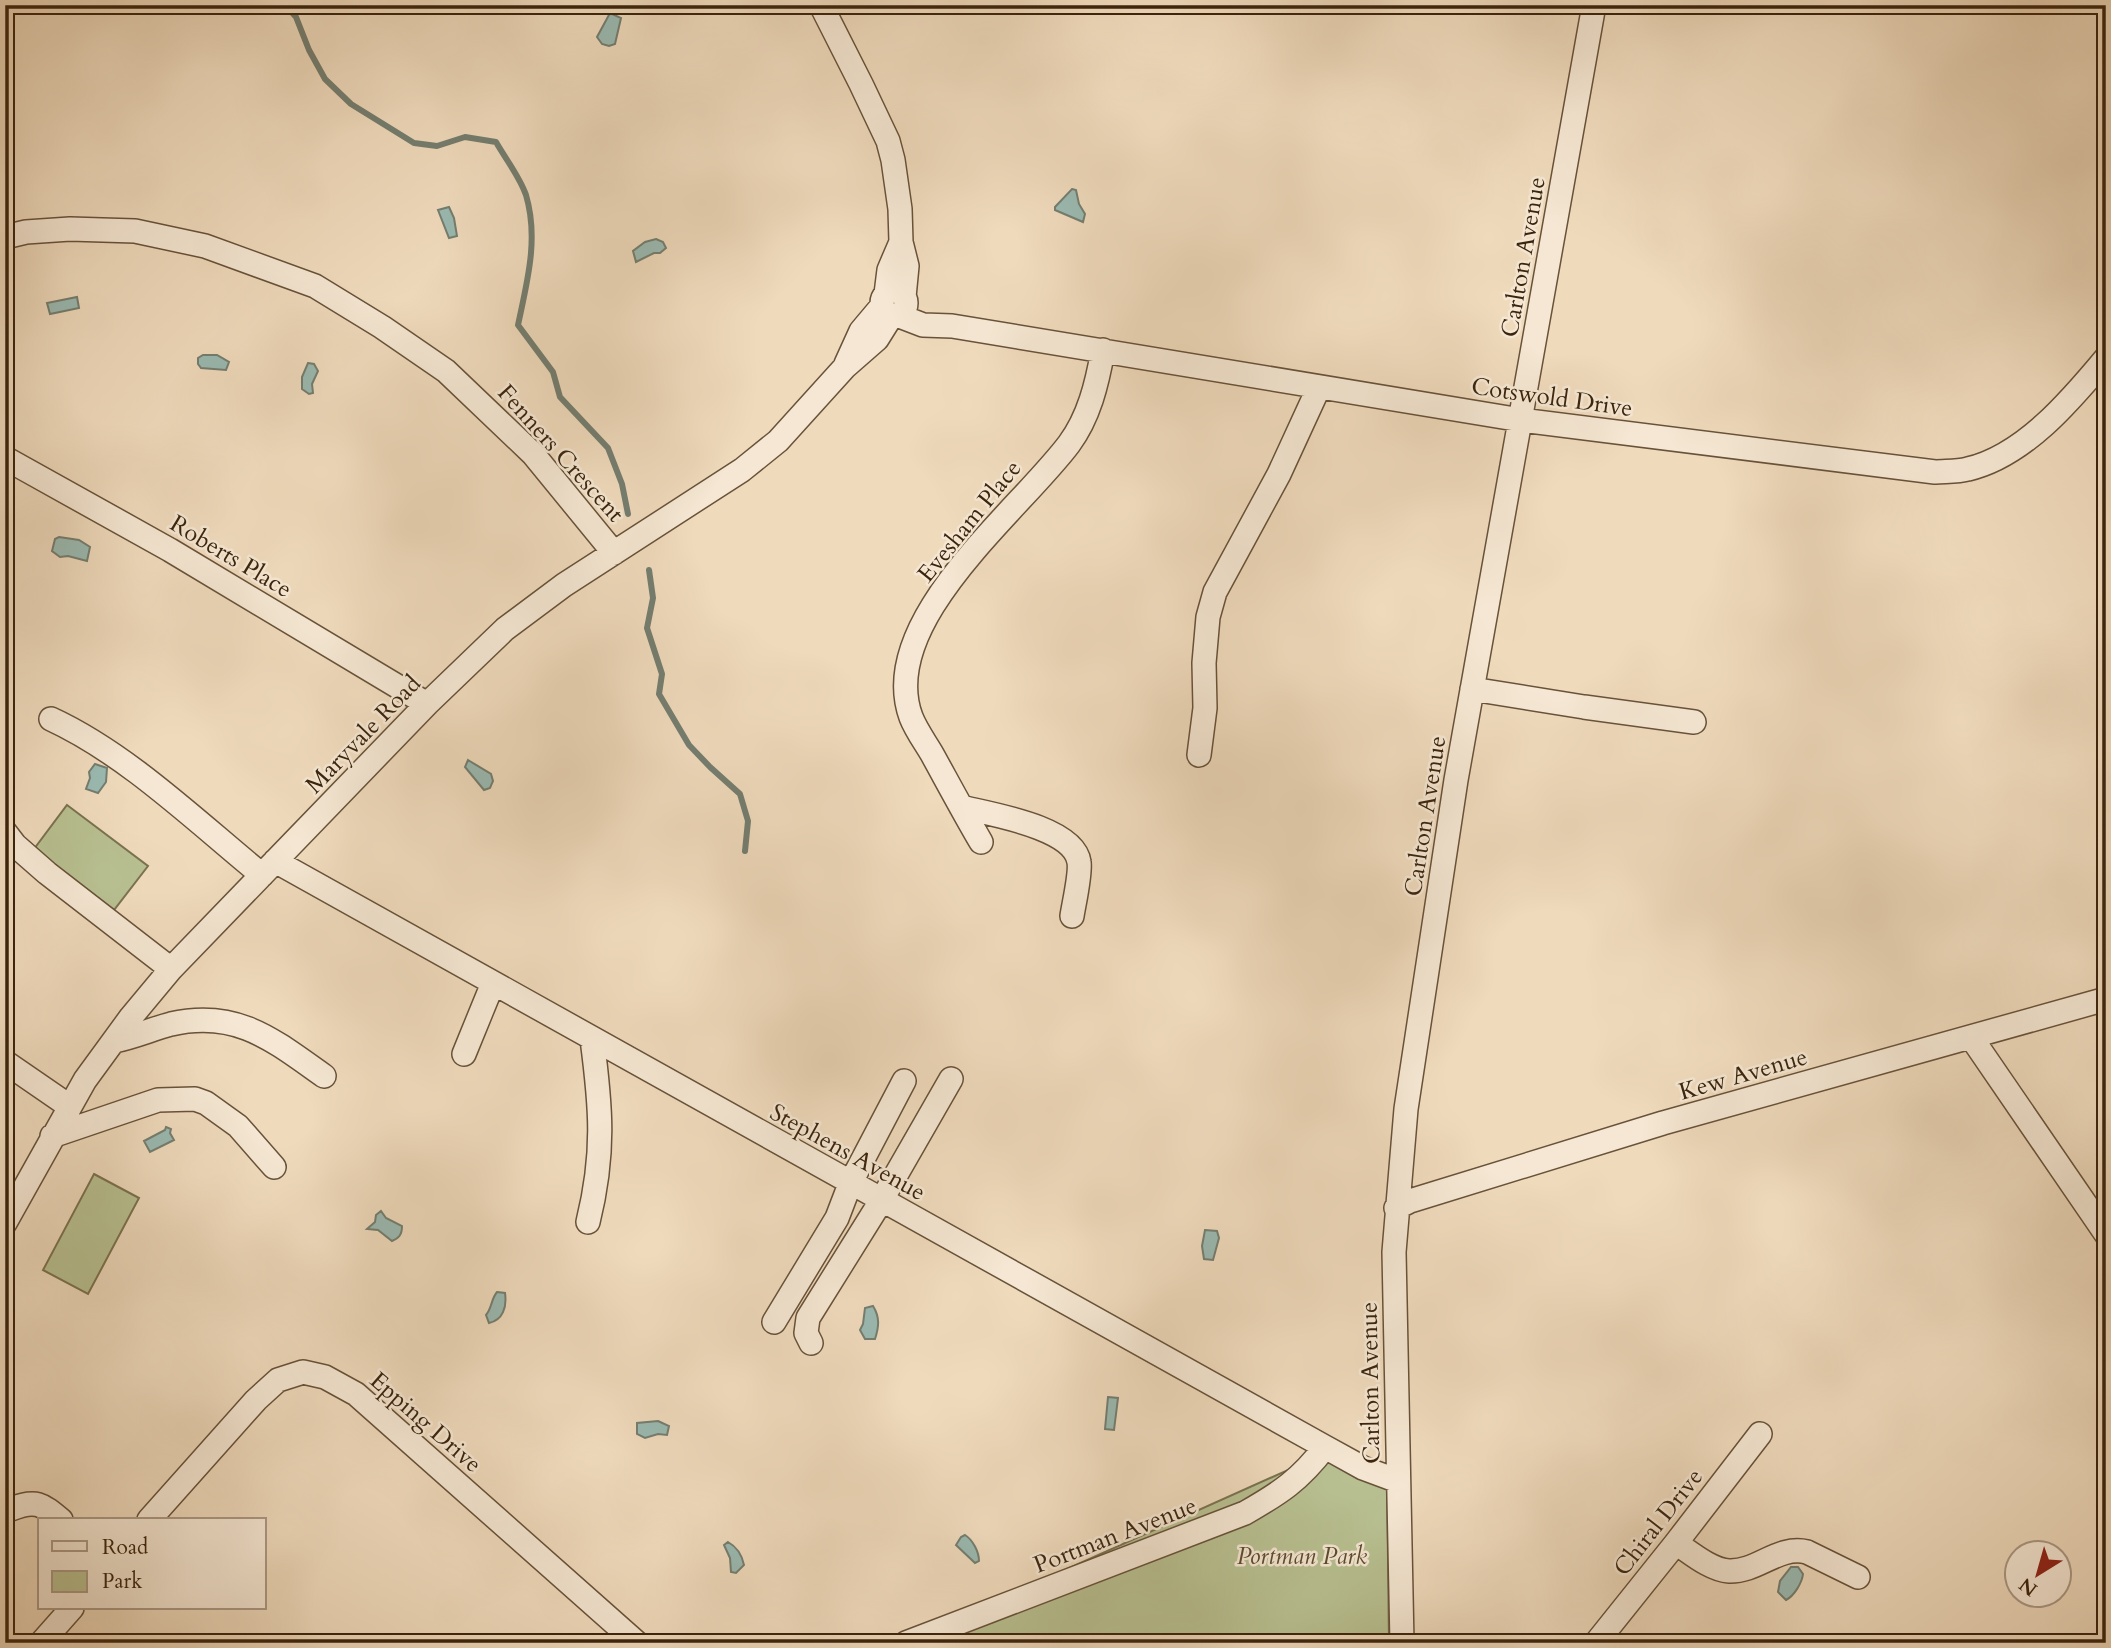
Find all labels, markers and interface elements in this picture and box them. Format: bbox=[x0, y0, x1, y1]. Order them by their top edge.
street label: Carlton Avenue bbox=[1493, 174, 1554, 340]
street label: Cotswold Drive bbox=[1469, 370, 1635, 425]
street label: Fenners Crescent bbox=[490, 377, 632, 530]
street label: Evesham Place bbox=[910, 453, 1029, 589]
street label: Roberts Place bbox=[164, 507, 298, 606]
street label: Maryvale Road bbox=[298, 668, 429, 801]
street label: Carlton Avenue bbox=[1397, 733, 1454, 899]
street label: Kew Avenue bbox=[1675, 1040, 1811, 1109]
street label: Stephens Avenue bbox=[764, 1096, 932, 1209]
street label: Carlton Avenue bbox=[1353, 1302, 1388, 1464]
street label: Epping Drive bbox=[363, 1364, 489, 1480]
street label: Chiral Drive bbox=[1606, 1462, 1711, 1583]
street label: Portman Avenue bbox=[1029, 1489, 1201, 1582]
legend bbox=[38, 1518, 266, 1610]
text: Road bbox=[102, 1533, 148, 1562]
park label: Portman Park bbox=[1237, 1540, 1367, 1573]
north arrow bbox=[2002, 1540, 2072, 1610]
text: Park bbox=[102, 1567, 143, 1596]
text: N bbox=[2014, 1571, 2043, 1602]

